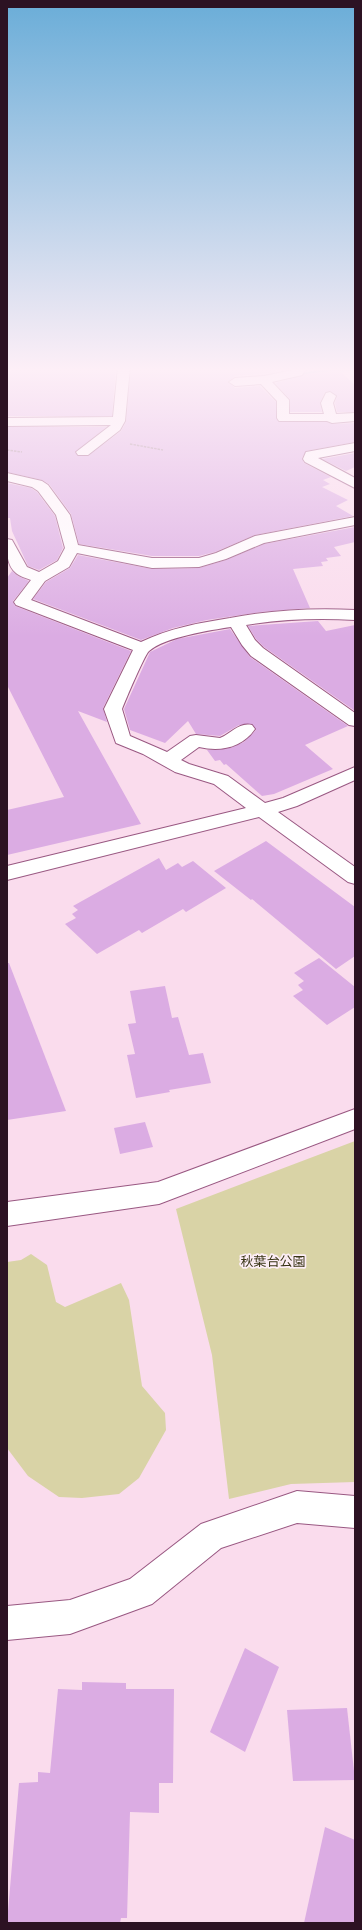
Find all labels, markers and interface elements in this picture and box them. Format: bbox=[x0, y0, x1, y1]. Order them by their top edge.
park label: 秋葉台公園 bbox=[240, 1253, 306, 1270]

